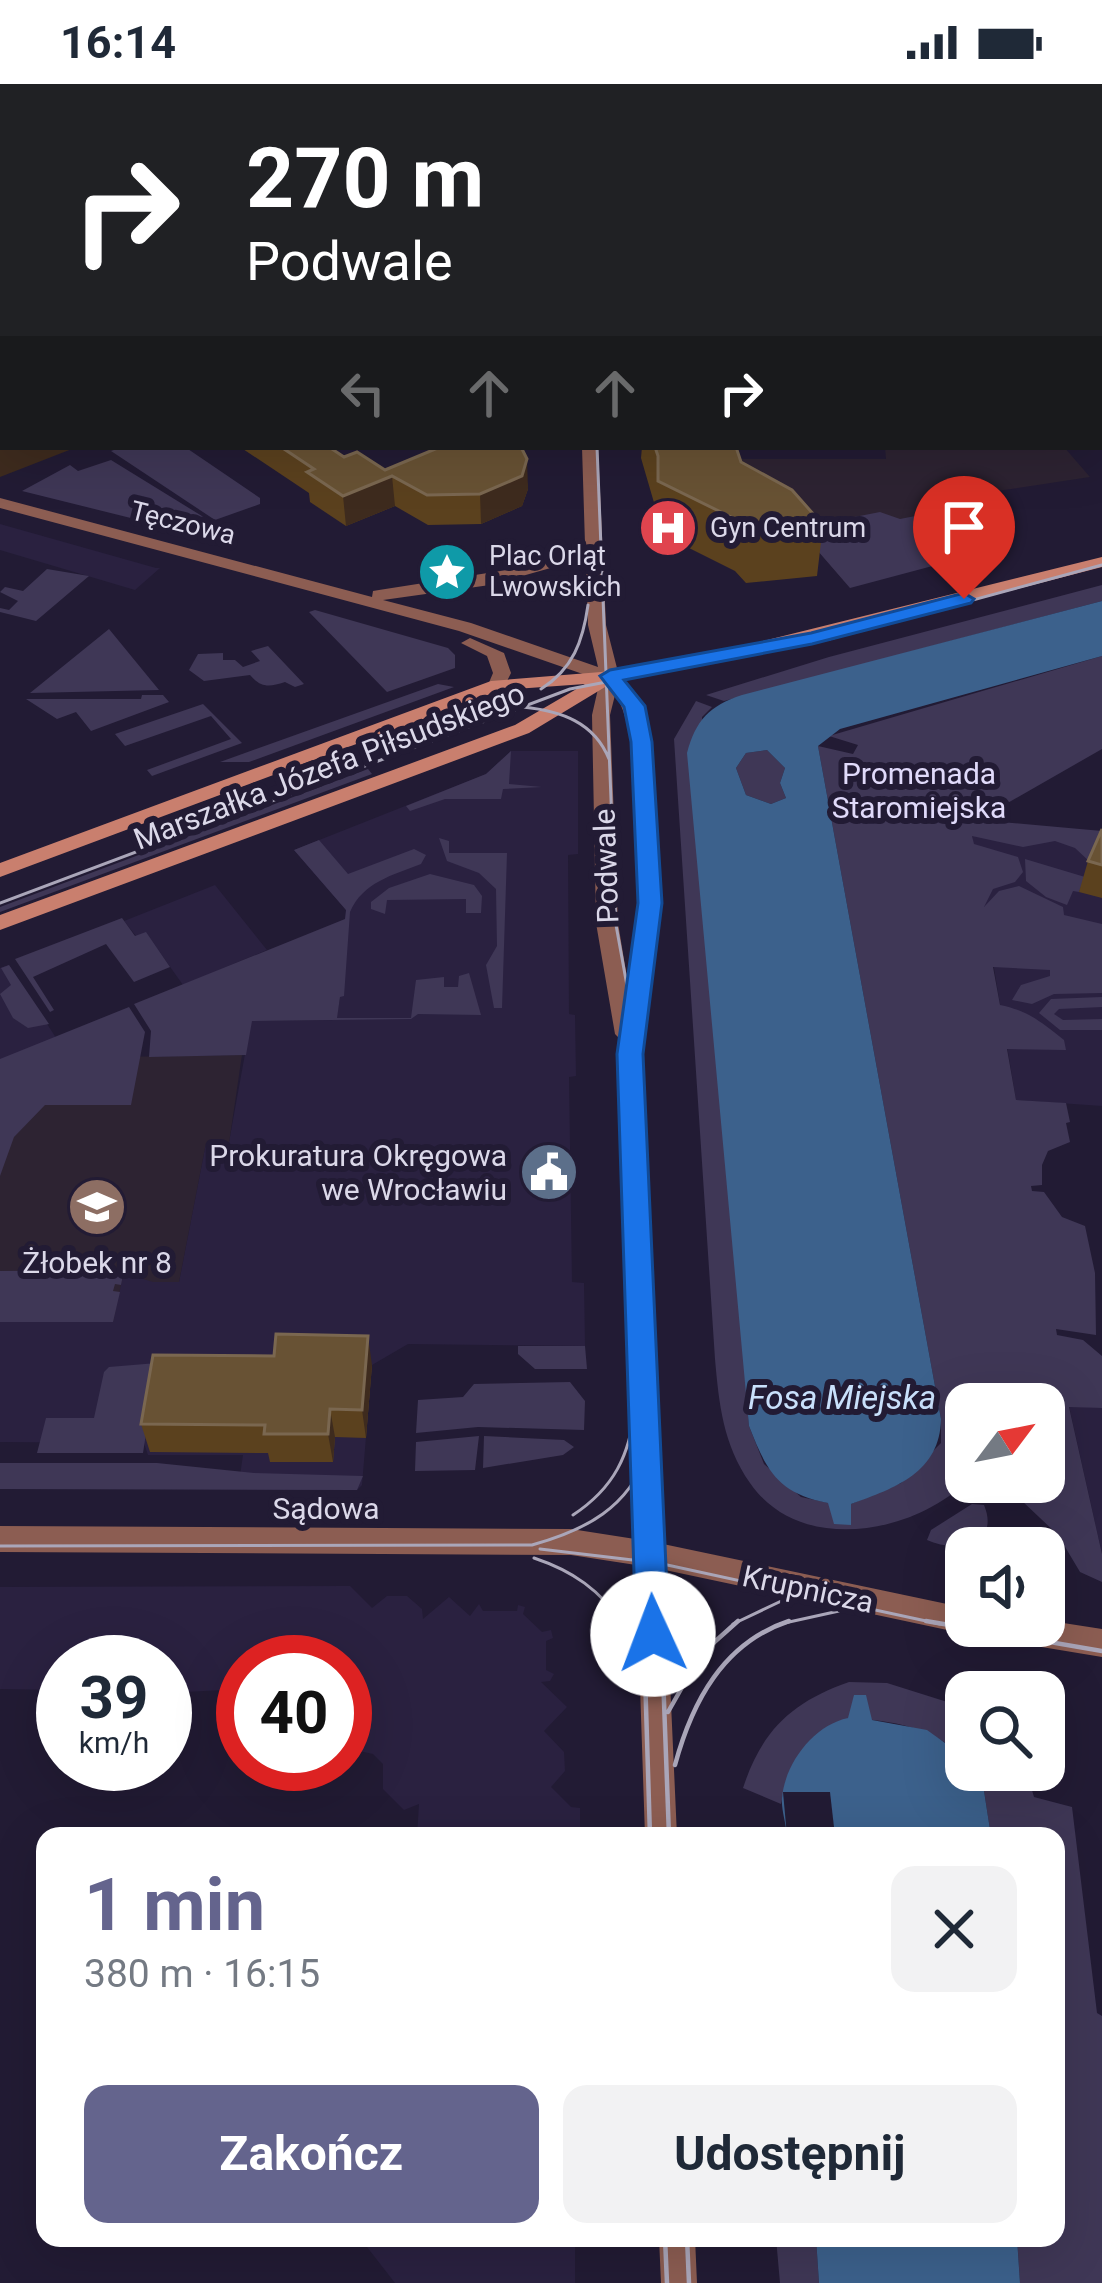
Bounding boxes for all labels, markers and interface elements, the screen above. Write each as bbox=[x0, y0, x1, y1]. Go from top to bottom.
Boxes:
text: 16:14 bbox=[60, 16, 176, 69]
text: 270 m bbox=[246, 129, 484, 228]
icon: right bbox=[48, 132, 204, 288]
text: Podwale bbox=[246, 230, 453, 293]
icon: left bbox=[330, 360, 396, 426]
icon: ahead bbox=[456, 360, 522, 426]
icon: ahead bbox=[582, 360, 648, 426]
icon: right bbox=[708, 360, 774, 426]
pin bbox=[913, 476, 1015, 599]
icon: arrive bbox=[931, 494, 997, 560]
street label: Tęczowa bbox=[127, 495, 239, 551]
hospital icon: Gyn Centrum bbox=[637, 497, 699, 559]
place label: Gyn Centrum bbox=[710, 512, 866, 544]
place label: Plac Orląt Lwowskich bbox=[489, 540, 622, 603]
place icon: Plac Orląt Lwowskich bbox=[416, 541, 478, 603]
street label: Marszałka Józefa Piłsudskiego bbox=[129, 675, 529, 857]
park label: Promenada Staromiejska bbox=[832, 756, 1006, 825]
street label: Podwale bbox=[587, 808, 625, 924]
place label: Prokuratura Okręgowa we Wrocławiu bbox=[209, 1138, 507, 1207]
public building icon: Prokuratura Okręgowa we Wrocławiu bbox=[518, 1141, 580, 1203]
school or university icon: Żłobek nr 8 bbox=[66, 1176, 128, 1238]
place label: Żłobek nr 8 bbox=[22, 1245, 172, 1280]
water label: Fosa Miejska bbox=[748, 1378, 936, 1417]
north arrow bbox=[945, 1383, 1065, 1503]
map controls bbox=[945, 1383, 1065, 1791]
street label: Sądowa bbox=[272, 1491, 380, 1526]
button: sound bbox=[945, 1527, 1065, 1647]
street label: Krupnicza bbox=[739, 1558, 877, 1620]
position arrow bbox=[590, 1571, 716, 1697]
speed limit sign: 40 bbox=[216, 1635, 372, 1791]
text: 39 bbox=[80, 1662, 148, 1733]
button: search bbox=[945, 1671, 1065, 1791]
text: km/h bbox=[79, 1725, 149, 1760]
text: 1 min bbox=[84, 1863, 265, 1948]
button: close bbox=[891, 1866, 1017, 1992]
text: 380 m · 16:15 bbox=[84, 1951, 320, 1997]
button: Zakończ bbox=[84, 2085, 539, 2223]
button: Udostępnij bbox=[563, 2085, 1017, 2223]

